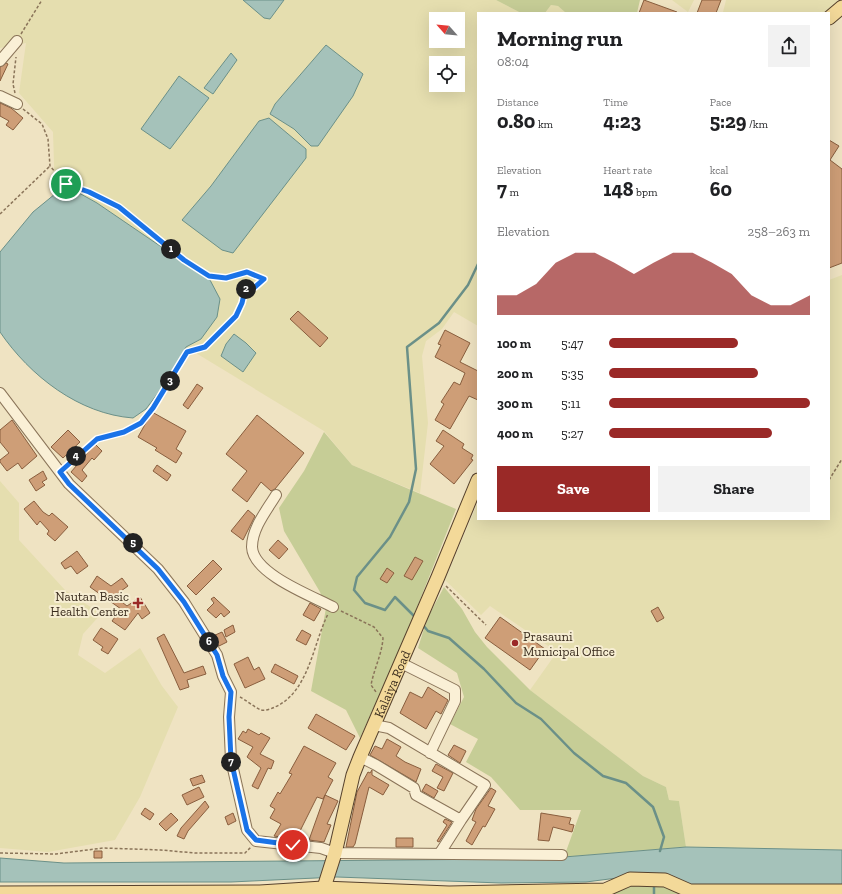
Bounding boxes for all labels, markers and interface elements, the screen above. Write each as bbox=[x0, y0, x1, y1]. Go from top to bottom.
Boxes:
north arrow bbox=[429, 12, 465, 48]
map controls bbox=[429, 12, 465, 92]
text: Morning run bbox=[497, 25, 623, 52]
button: share bbox=[768, 25, 810, 67]
text: 08:04 bbox=[497, 54, 529, 69]
button: locate bbox=[429, 56, 465, 92]
text: Distance bbox=[497, 96, 539, 109]
text: Time bbox=[603, 96, 628, 109]
text: Pace bbox=[710, 96, 731, 109]
text: 0.80 bbox=[497, 109, 535, 133]
text: 4:23 bbox=[603, 109, 641, 133]
text: 5:29 bbox=[710, 109, 747, 133]
text: km bbox=[535, 118, 553, 131]
text: /km bbox=[747, 118, 768, 131]
text: Elevation bbox=[497, 164, 541, 177]
text: Heart rate bbox=[603, 164, 652, 177]
text: kcal bbox=[710, 164, 729, 177]
pin bbox=[49, 167, 83, 201]
icon: arrive bbox=[55, 173, 77, 195]
text: 7 bbox=[497, 177, 507, 201]
text: 148 bbox=[603, 177, 634, 201]
text: 60 bbox=[710, 177, 732, 201]
text: m bbox=[507, 186, 519, 199]
text: bpm bbox=[634, 186, 658, 199]
text: Elevation bbox=[497, 224, 549, 239]
text: 258–263 m bbox=[748, 224, 810, 239]
pin: 1 bbox=[161, 239, 181, 259]
text: 1 bbox=[169, 242, 173, 255]
pin: 2 bbox=[236, 279, 256, 299]
text: 2 bbox=[243, 282, 249, 295]
text: 100 m bbox=[497, 336, 531, 351]
text: 5:47 bbox=[561, 336, 584, 351]
text: 200 m bbox=[497, 366, 533, 381]
text: 5:35 bbox=[561, 366, 584, 381]
pin: 3 bbox=[160, 371, 180, 391]
text: 3 bbox=[167, 374, 173, 387]
text: 300 m bbox=[497, 396, 533, 411]
text: 5:11 bbox=[561, 396, 581, 411]
text: 400 m bbox=[497, 426, 533, 441]
text: 5:27 bbox=[561, 426, 583, 441]
pin: 4 bbox=[66, 446, 86, 466]
text: 4 bbox=[73, 449, 79, 462]
button: Save bbox=[497, 466, 650, 512]
button: Share bbox=[658, 466, 810, 512]
pin: 5 bbox=[123, 533, 143, 553]
text: 5 bbox=[130, 536, 136, 549]
place label: Nautan Basic Health Center bbox=[50, 589, 129, 619]
marker: Nautan Basic Health Center bbox=[132, 597, 144, 609]
place label: Prasauni Municipal Office bbox=[523, 629, 615, 659]
pin: 6 bbox=[199, 632, 219, 652]
text: 6 bbox=[206, 635, 212, 648]
marker: Prasauni Municipal Office bbox=[510, 638, 520, 648]
street label: Kalaiya Road bbox=[371, 648, 413, 720]
pin: 7 bbox=[221, 752, 241, 772]
text: 7 bbox=[228, 755, 234, 768]
pin bbox=[276, 828, 310, 862]
icon: check bbox=[282, 834, 304, 856]

